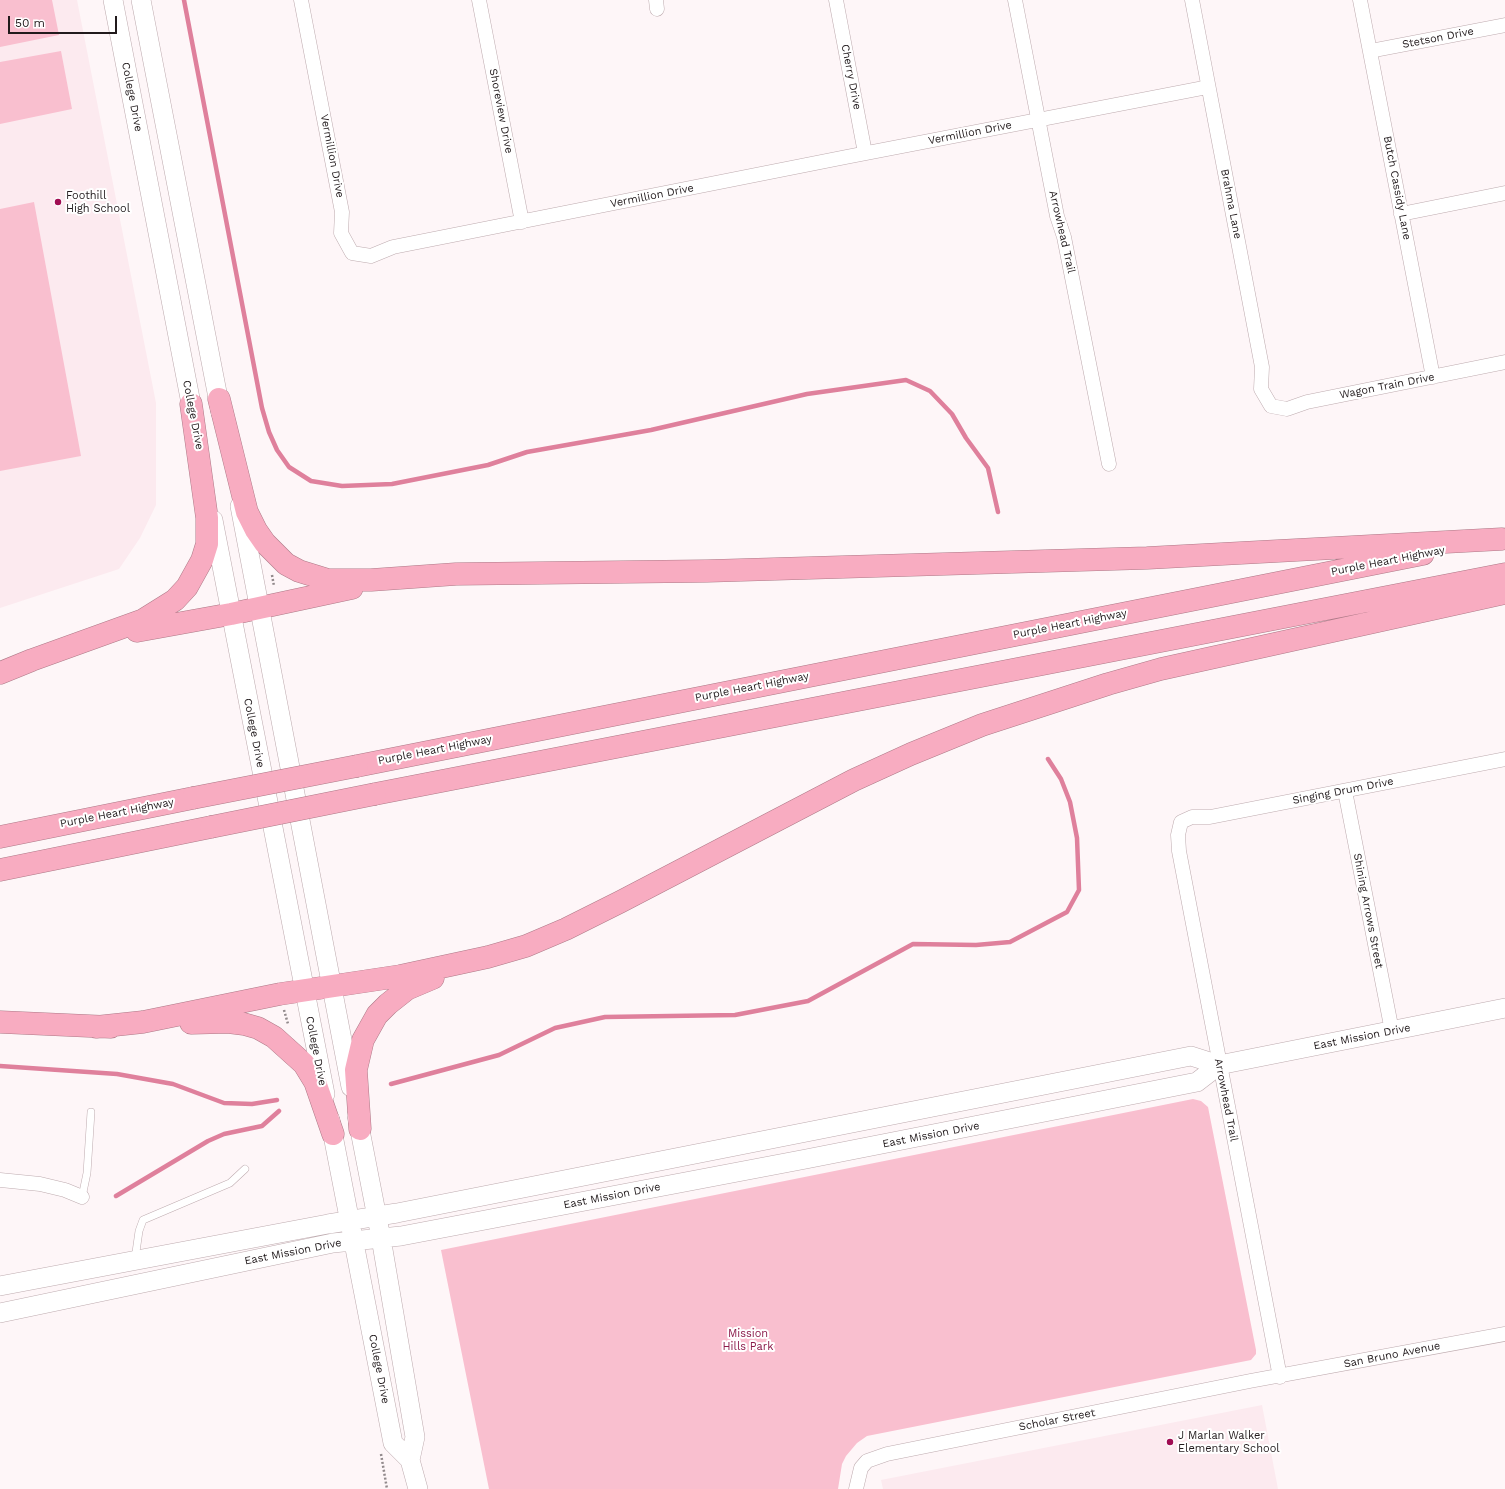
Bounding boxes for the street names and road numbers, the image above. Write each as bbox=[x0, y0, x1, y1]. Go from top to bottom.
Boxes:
street label: Stetson Drive bbox=[1401, 25, 1475, 51]
street label: Cherry Drive bbox=[838, 43, 864, 111]
street label: College Drive bbox=[119, 61, 145, 133]
street label: Shoreview Drive bbox=[486, 67, 516, 155]
street label: Vermillion Drive bbox=[317, 113, 347, 199]
street label: Vermillion Drive bbox=[927, 118, 1013, 148]
street label: Butch Cassidy Lane bbox=[1380, 135, 1414, 241]
street label: Brahma Lane bbox=[1218, 168, 1244, 240]
street label: Vermillion Drive bbox=[609, 181, 695, 211]
street label: Arrowhead Trail bbox=[1046, 189, 1078, 275]
street label: Wagon Train Drive bbox=[1338, 370, 1436, 402]
street label: College Drive bbox=[180, 379, 206, 451]
street label: Purple Heart Highway bbox=[1330, 543, 1446, 579]
street label: Purple Heart Highway bbox=[1012, 606, 1128, 642]
street label: Purple Heart Highway bbox=[694, 669, 810, 705]
street label: College Drive bbox=[241, 697, 267, 769]
street label: Purple Heart Highway bbox=[377, 732, 493, 768]
street label: Singing Drum Drive bbox=[1291, 775, 1395, 807]
street label: Purple Heart Highway bbox=[59, 795, 175, 831]
street label: Shining Arrows Street bbox=[1350, 852, 1386, 970]
street label: College Drive bbox=[303, 1015, 329, 1087]
street label: East Mission Drive bbox=[1312, 1021, 1412, 1053]
street label: Arrowhead Trail bbox=[1211, 1057, 1241, 1143]
street label: East Mission Drive bbox=[881, 1119, 981, 1151]
street label: East Mission Drive bbox=[562, 1180, 662, 1212]
street label: East Mission Drive bbox=[243, 1236, 343, 1268]
street label: College Drive bbox=[366, 1333, 392, 1405]
street label: San Bruno Avenue bbox=[1343, 1339, 1441, 1371]
street label: Scholar Street bbox=[1018, 1406, 1096, 1434]

